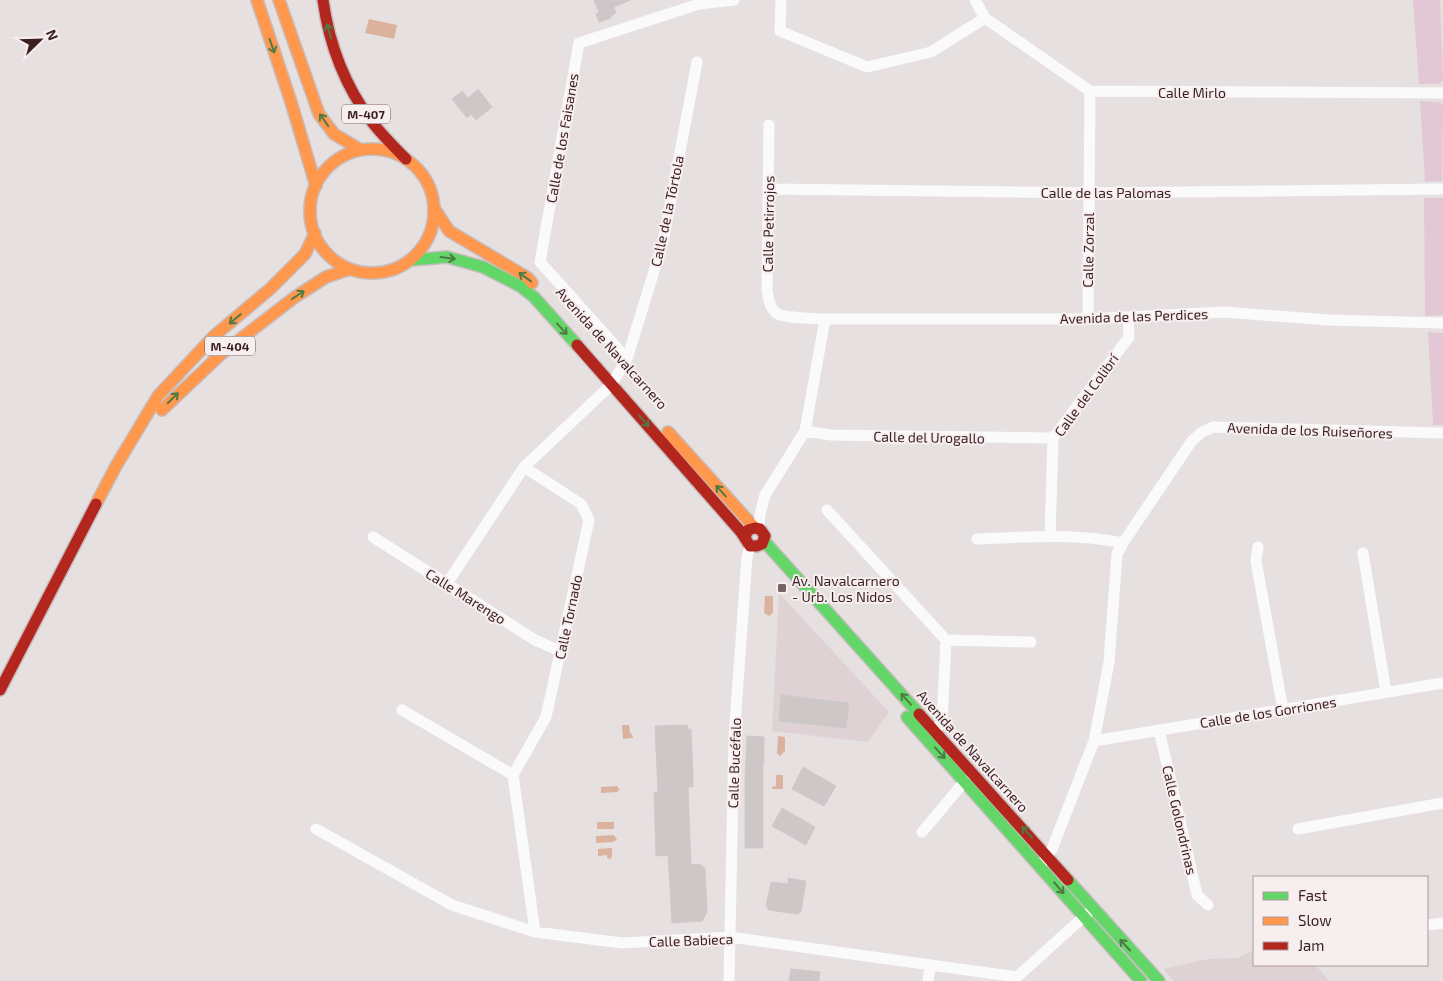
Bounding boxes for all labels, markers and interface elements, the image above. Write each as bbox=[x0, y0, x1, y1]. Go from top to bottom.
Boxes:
north arrow bbox=[15, 15, 65, 65]
one-way arrow bbox=[323, 23, 333, 39]
text: N bbox=[43, 27, 62, 43]
one-way arrow bbox=[268, 38, 278, 54]
street label: Calle de los Faisanes bbox=[542, 72, 582, 204]
street label: Calle Mirlo bbox=[1158, 84, 1226, 101]
road number: M-407 bbox=[342, 105, 390, 124]
one-way arrow bbox=[319, 113, 329, 127]
street label: Calle de la Tórtola bbox=[647, 154, 687, 268]
street label: Calle Petirrojos bbox=[759, 176, 777, 272]
street label: Calle de las Palomas bbox=[1041, 184, 1171, 201]
street label: Calle Zorzal bbox=[1079, 211, 1097, 288]
one-way arrow bbox=[439, 253, 455, 263]
one-way arrow bbox=[519, 272, 532, 283]
street label: Avenida de Navalcarnero bbox=[553, 283, 671, 413]
one-way arrow bbox=[291, 290, 305, 300]
street label: Avenida de las Perdices bbox=[1060, 305, 1208, 327]
one-way arrow bbox=[229, 313, 242, 324]
one-way arrow bbox=[556, 322, 568, 335]
road number: M-404 bbox=[205, 336, 255, 356]
street label: Calle del Colibrí bbox=[1050, 350, 1122, 440]
one-way arrow bbox=[167, 392, 179, 404]
one-way arrow bbox=[639, 414, 650, 427]
street label: Avenida de los Ruiseñores bbox=[1227, 419, 1393, 441]
street label: Calle del Urogallo bbox=[873, 428, 985, 446]
one-way arrow bbox=[716, 484, 727, 497]
street label: Calle Marengo bbox=[423, 565, 509, 627]
place label: Av. Navalcarnero - Urb. Los Nidos bbox=[792, 572, 900, 605]
street label: Calle Tornado bbox=[551, 573, 585, 661]
marker: Av. Navalcarnero - Urb. Los Nidos bbox=[776, 582, 788, 594]
street label: Avenida de Navalcarnero bbox=[914, 686, 1032, 816]
one-way arrow bbox=[900, 692, 912, 705]
street label: Calle de los Gorriones bbox=[1199, 693, 1337, 731]
street label: Calle Bucéfalo bbox=[724, 717, 744, 809]
one-way arrow bbox=[934, 747, 946, 760]
street label: Calle Golondrinas bbox=[1159, 764, 1201, 876]
one-way arrow bbox=[1021, 826, 1032, 839]
legend bbox=[1253, 876, 1428, 966]
one-way arrow bbox=[1054, 881, 1065, 894]
text: Fast bbox=[1298, 886, 1328, 904]
text: Slow bbox=[1298, 911, 1332, 929]
street label: Calle Babieca bbox=[648, 930, 734, 950]
text: Jam bbox=[1298, 936, 1324, 954]
one-way arrow bbox=[1119, 939, 1131, 952]

